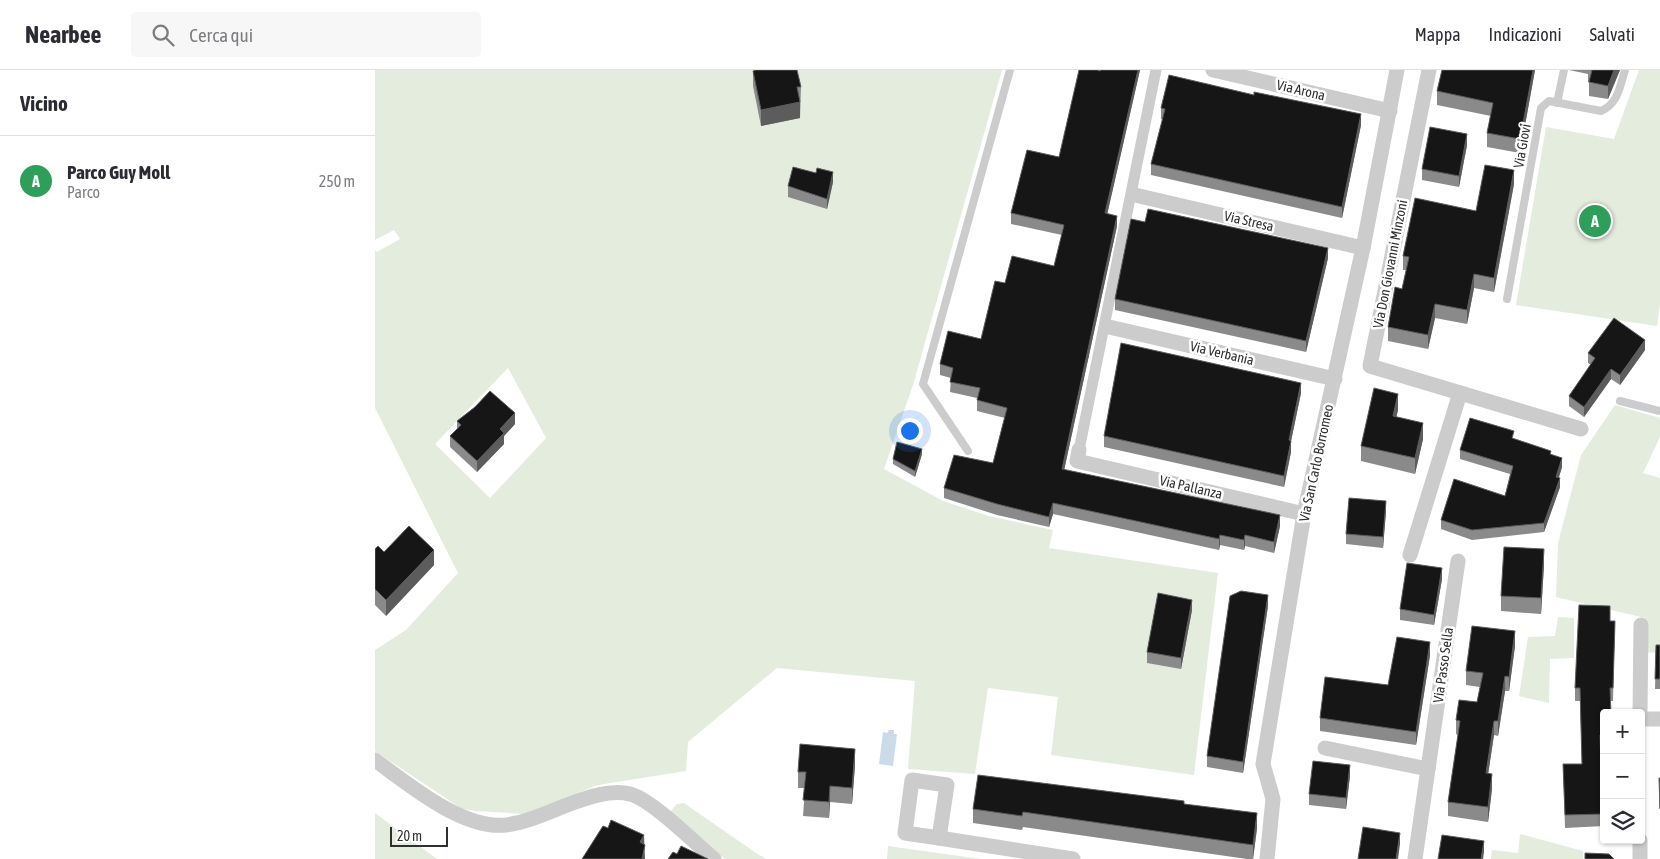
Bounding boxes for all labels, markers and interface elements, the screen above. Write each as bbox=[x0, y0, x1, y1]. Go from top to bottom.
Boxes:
search box bbox=[131, 12, 481, 57]
text: Nearbee bbox=[25, 21, 101, 48]
icon: search bbox=[149, 21, 177, 49]
text: Cerca qui bbox=[189, 24, 253, 46]
text: Mappa bbox=[1415, 24, 1461, 45]
text: Indicazioni bbox=[1489, 24, 1562, 45]
text: Salvati bbox=[1590, 24, 1635, 45]
street label: Via Arona bbox=[1275, 77, 1327, 103]
text: Vicino bbox=[20, 91, 68, 115]
street label: Via Giovi bbox=[1510, 123, 1534, 169]
text: Parco Guy Moll bbox=[67, 161, 170, 183]
text: A bbox=[32, 172, 40, 190]
text: 250 m bbox=[319, 172, 355, 190]
text: Parco bbox=[67, 183, 100, 201]
street label: Via Don Giovanni Minzoni bbox=[1370, 198, 1410, 330]
pin: A bbox=[1579, 202, 1611, 240]
street label: Via Stresa bbox=[1223, 208, 1275, 234]
street label: Via Verbania bbox=[1188, 338, 1256, 368]
street label: Via San Carlo Borromeo bbox=[1296, 403, 1336, 523]
your location bbox=[897, 418, 923, 444]
street label: Via Pallanza bbox=[1158, 472, 1224, 502]
street label: Via Passo Sella bbox=[1430, 626, 1456, 704]
map controls bbox=[1600, 709, 1645, 844]
button: + bbox=[1600, 709, 1645, 754]
button: − bbox=[1600, 754, 1645, 799]
button: layers bbox=[1600, 799, 1645, 844]
scale bar bbox=[390, 824, 447, 847]
text: 20 m bbox=[397, 828, 422, 844]

